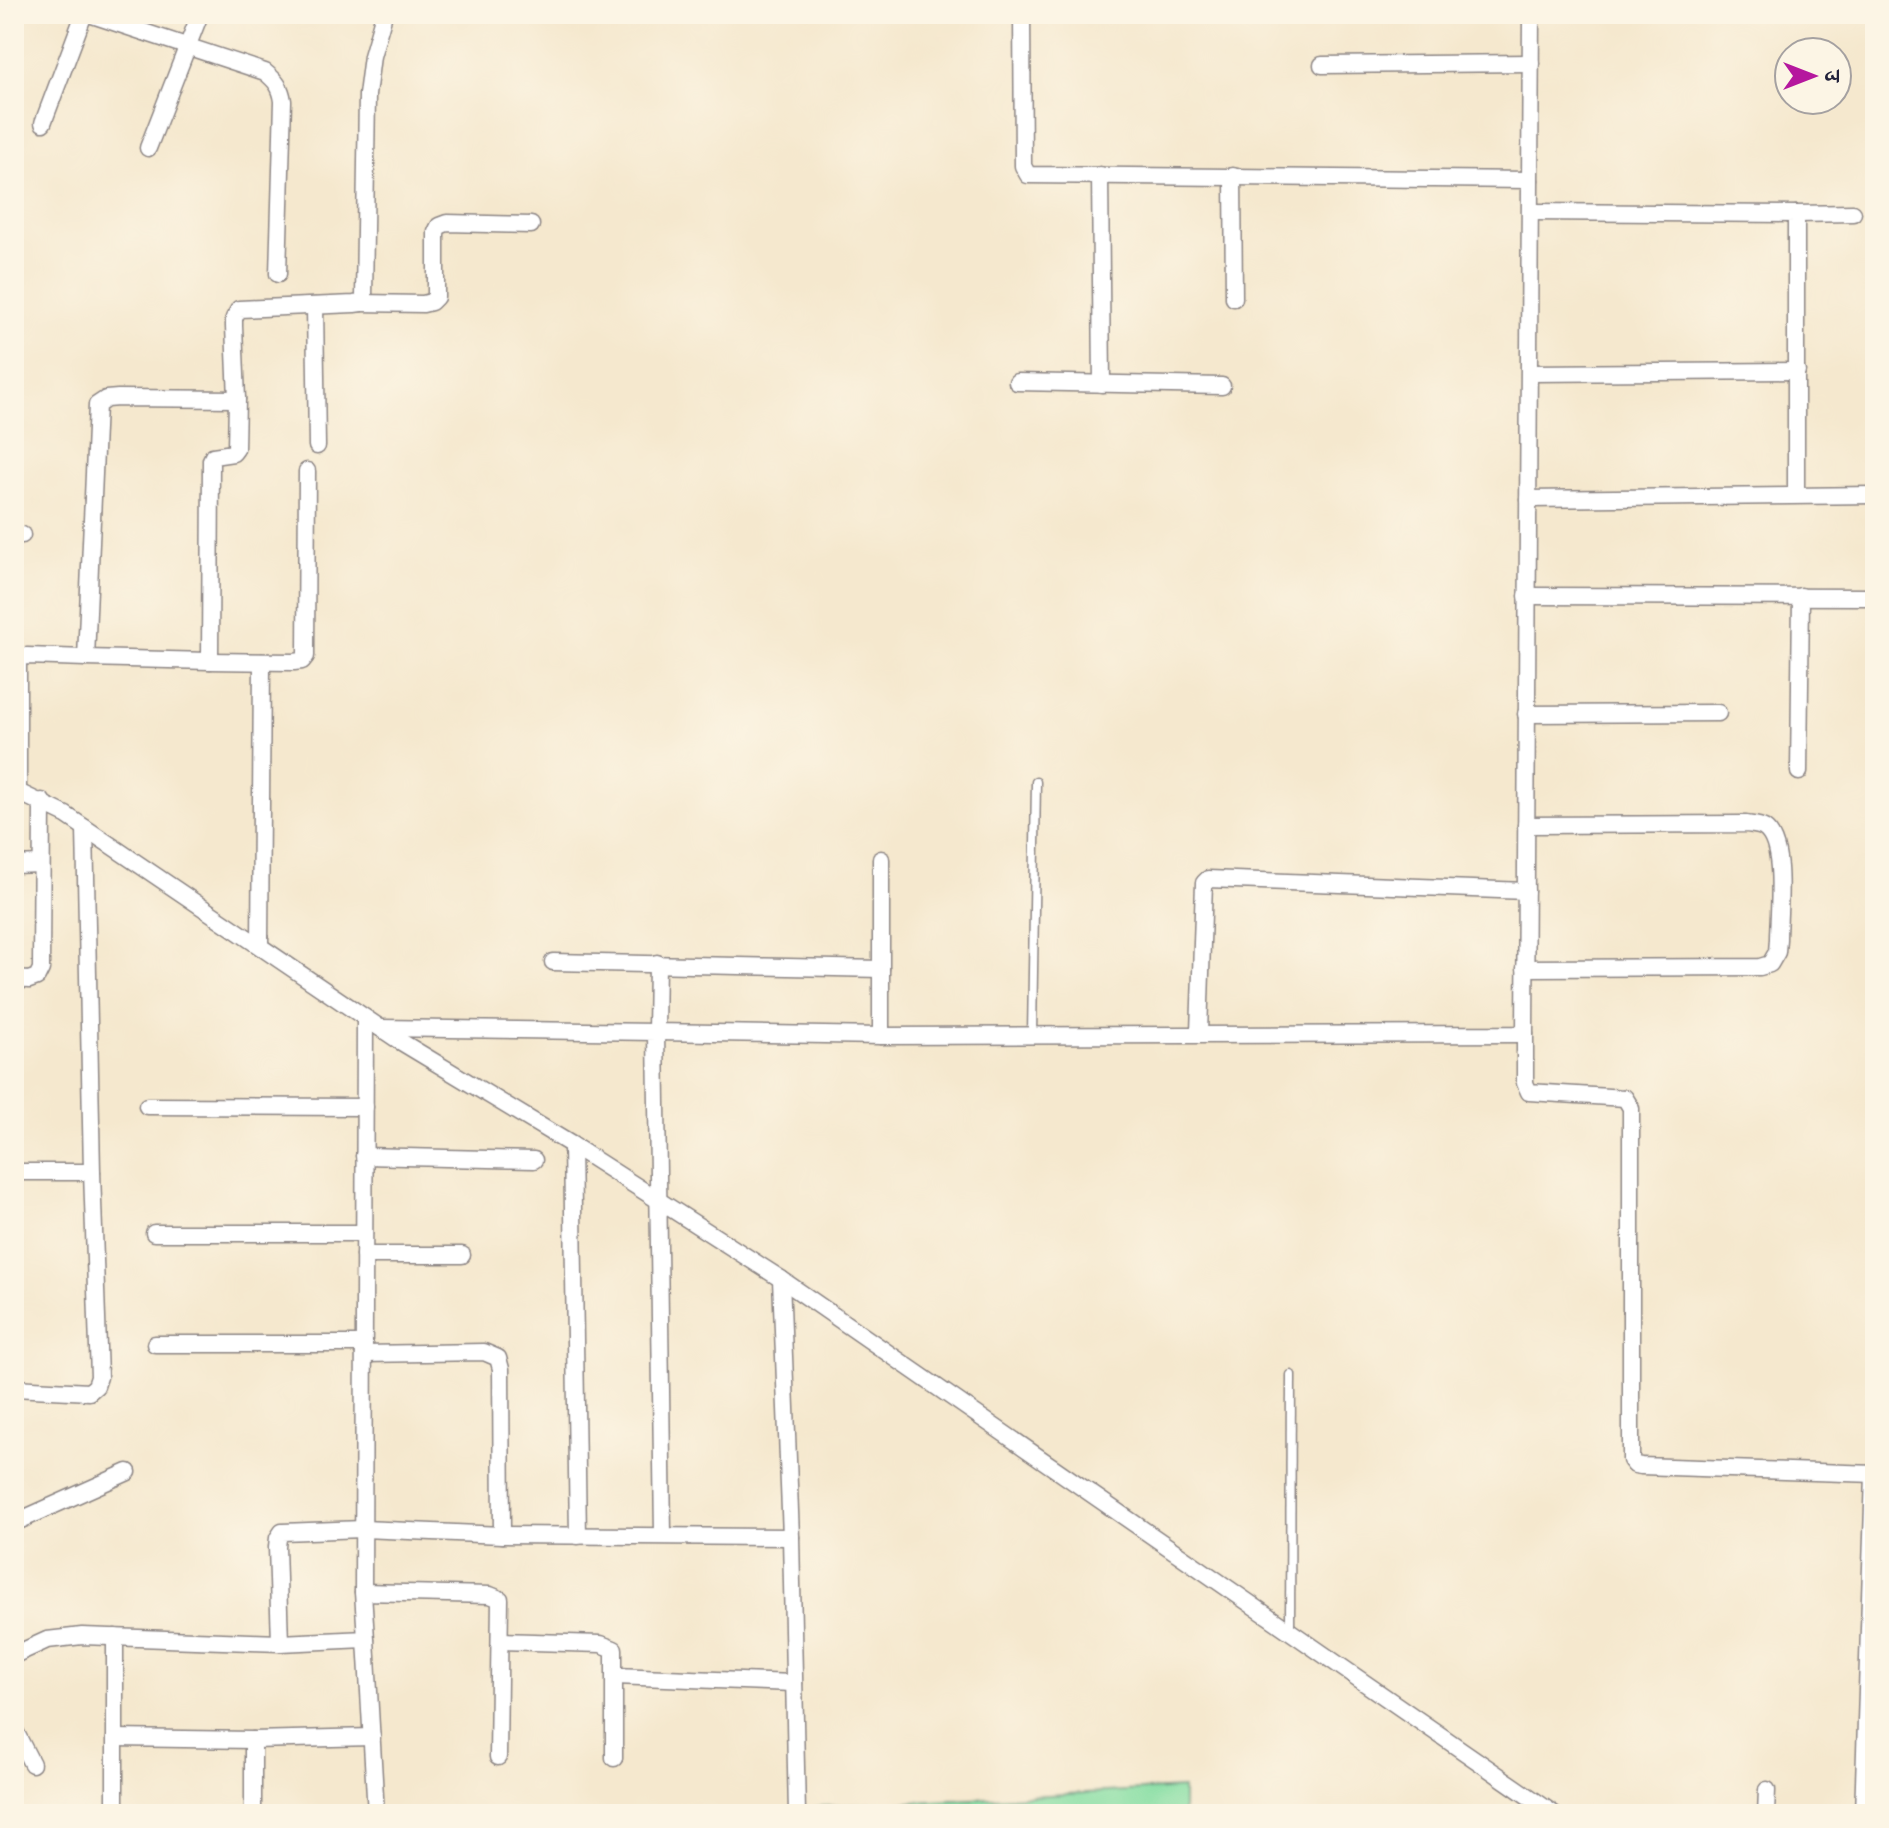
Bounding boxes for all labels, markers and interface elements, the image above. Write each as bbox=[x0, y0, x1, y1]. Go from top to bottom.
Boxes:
north arrow bbox=[1773, 36, 1853, 116]
text: उ bbox=[1817, 68, 1847, 83]

